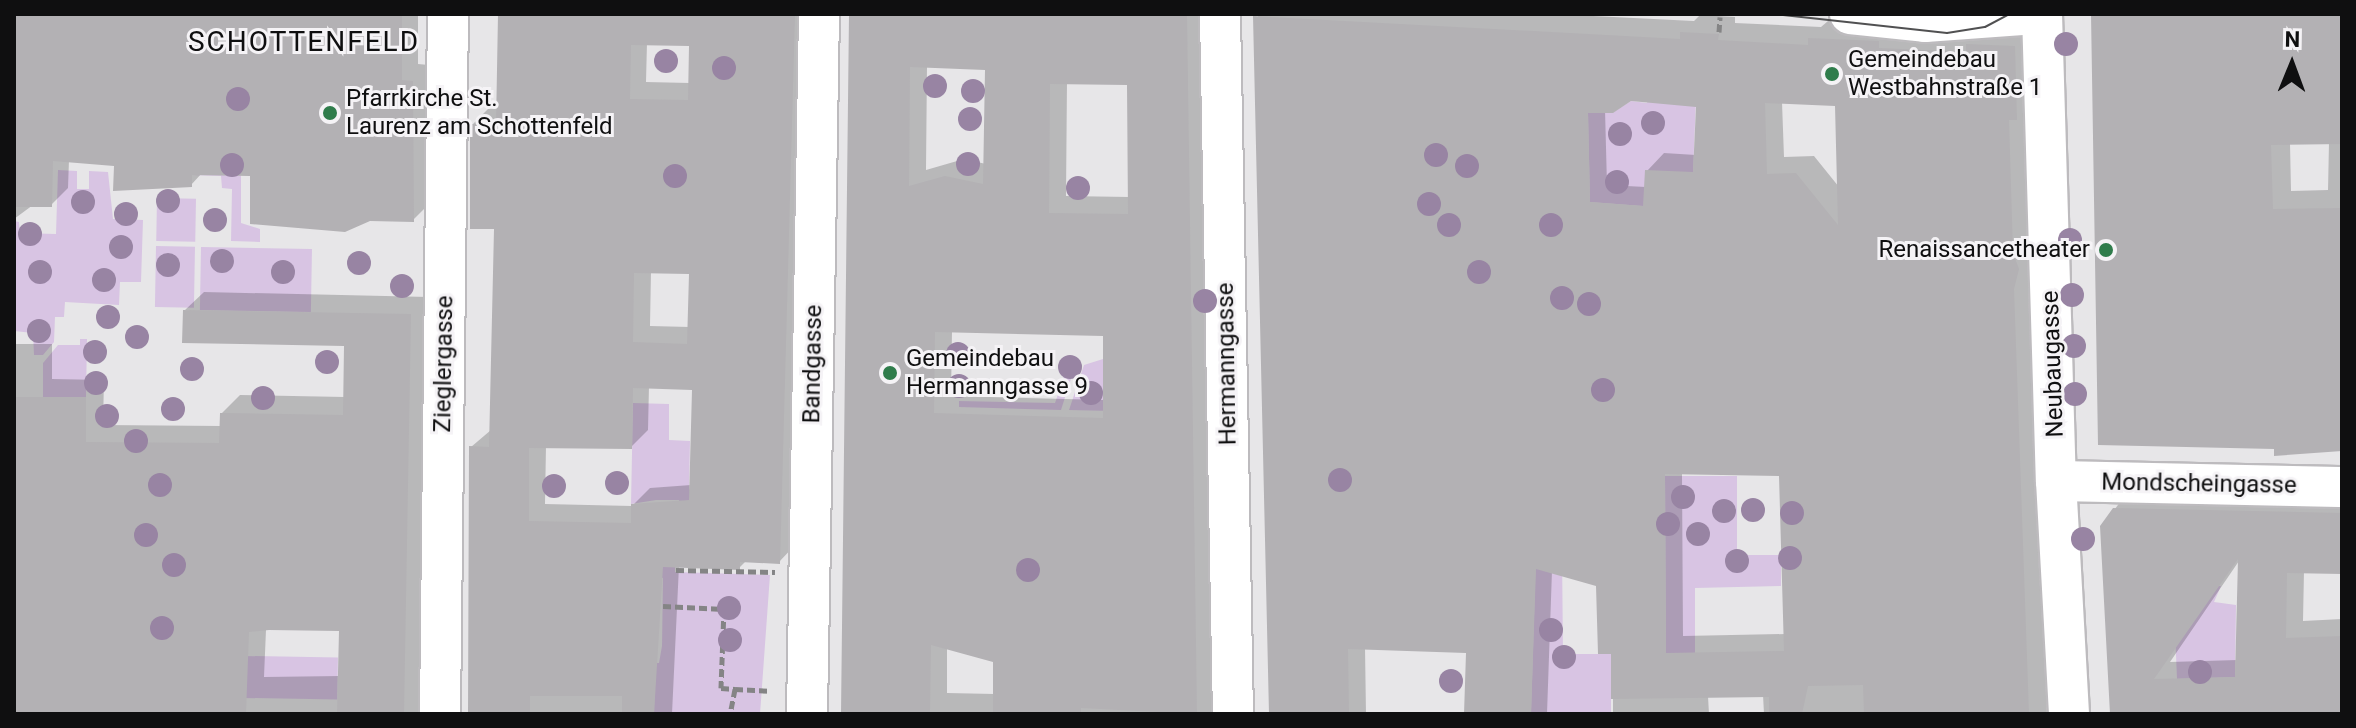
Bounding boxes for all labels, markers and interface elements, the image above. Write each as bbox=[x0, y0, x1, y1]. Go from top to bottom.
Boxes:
north arrow bbox=[2252, 24, 2332, 104]
district label: SCHOTTENFELD bbox=[188, 25, 420, 59]
text: N bbox=[2284, 27, 2300, 52]
place label: Gemeindebau Westbahnstraße 1 bbox=[1848, 46, 2042, 102]
marker: Gemeindebau Westbahnstraße 1 bbox=[1823, 65, 1841, 83]
place label: Pfarrkirche St. Laurenz am Schottenfeld bbox=[346, 85, 613, 141]
marker: Pfarrkirche St. Laurenz am Schottenfeld bbox=[321, 104, 339, 122]
place label: Renaissancetheater bbox=[1878, 236, 2090, 264]
marker: Renaissancetheater bbox=[2097, 241, 2115, 259]
street label: Hermanngasse bbox=[1211, 282, 1243, 446]
street label: Neubaugasse bbox=[2036, 290, 2070, 438]
street label: Zieglergasse bbox=[428, 295, 460, 433]
street label: Bandgasse bbox=[798, 304, 828, 424]
place label: Gemeindebau Hermanngasse 9 bbox=[906, 345, 1088, 401]
marker: Gemeindebau Hermanngasse 9 bbox=[881, 364, 899, 382]
street label: Mondscheingasse bbox=[2101, 468, 2297, 500]

